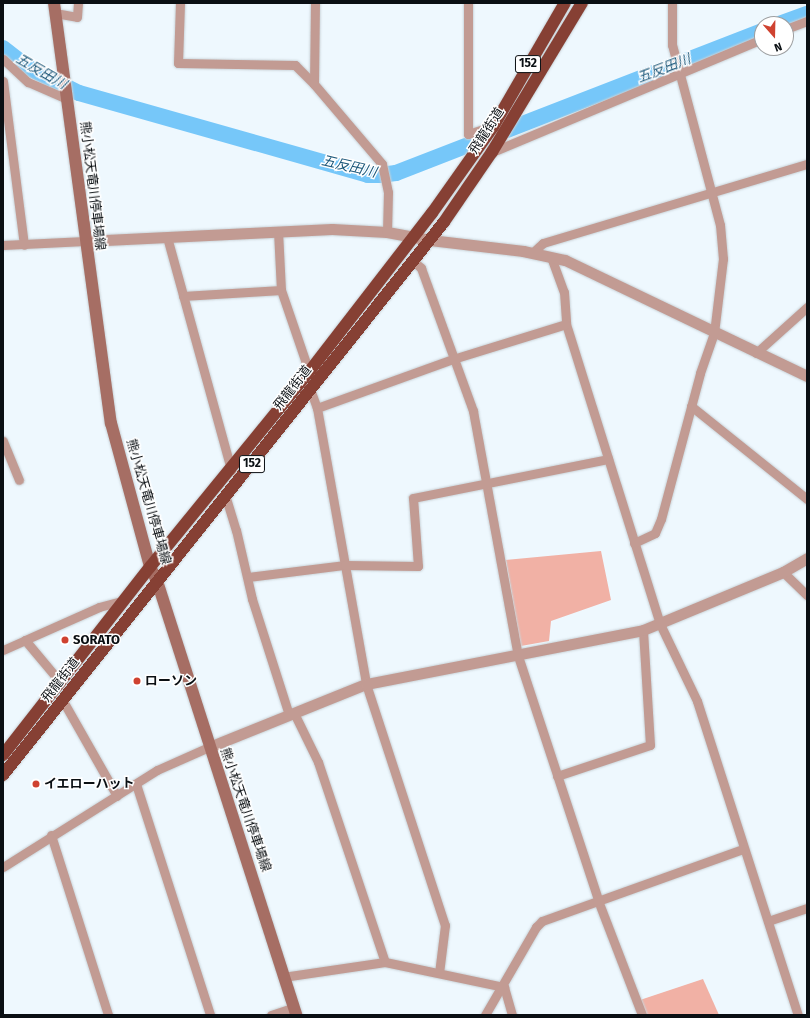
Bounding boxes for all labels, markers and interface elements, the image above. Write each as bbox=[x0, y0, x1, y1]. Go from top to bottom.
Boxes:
north arrow bbox=[754, 16, 794, 56]
text: N bbox=[772, 39, 784, 54]
water label: 五反田川 bbox=[13, 51, 69, 93]
water label: 五反田川 bbox=[635, 51, 693, 87]
road number: 152 bbox=[514, 54, 542, 74]
street label: 飛龍街道 bbox=[466, 105, 508, 157]
street label: 熊小松天竜川停車場線 bbox=[76, 121, 108, 251]
water label: 五反田川 bbox=[320, 153, 378, 181]
street label: 飛龍街道 bbox=[271, 363, 315, 413]
street label: 熊小松天竜川停車場線 bbox=[123, 437, 173, 567]
road number: 152 bbox=[238, 454, 266, 474]
place label: SORATO bbox=[73, 632, 120, 648]
marker: SORATO bbox=[60, 635, 70, 645]
street label: 飛龍街道 bbox=[39, 655, 83, 705]
place label: ローソン bbox=[145, 673, 197, 689]
marker: ローソン bbox=[132, 676, 142, 686]
street label: 熊小松天竜川停車場線 bbox=[216, 746, 274, 874]
place label: イエローハット bbox=[44, 776, 135, 792]
marker: イエローハット bbox=[31, 779, 41, 789]

